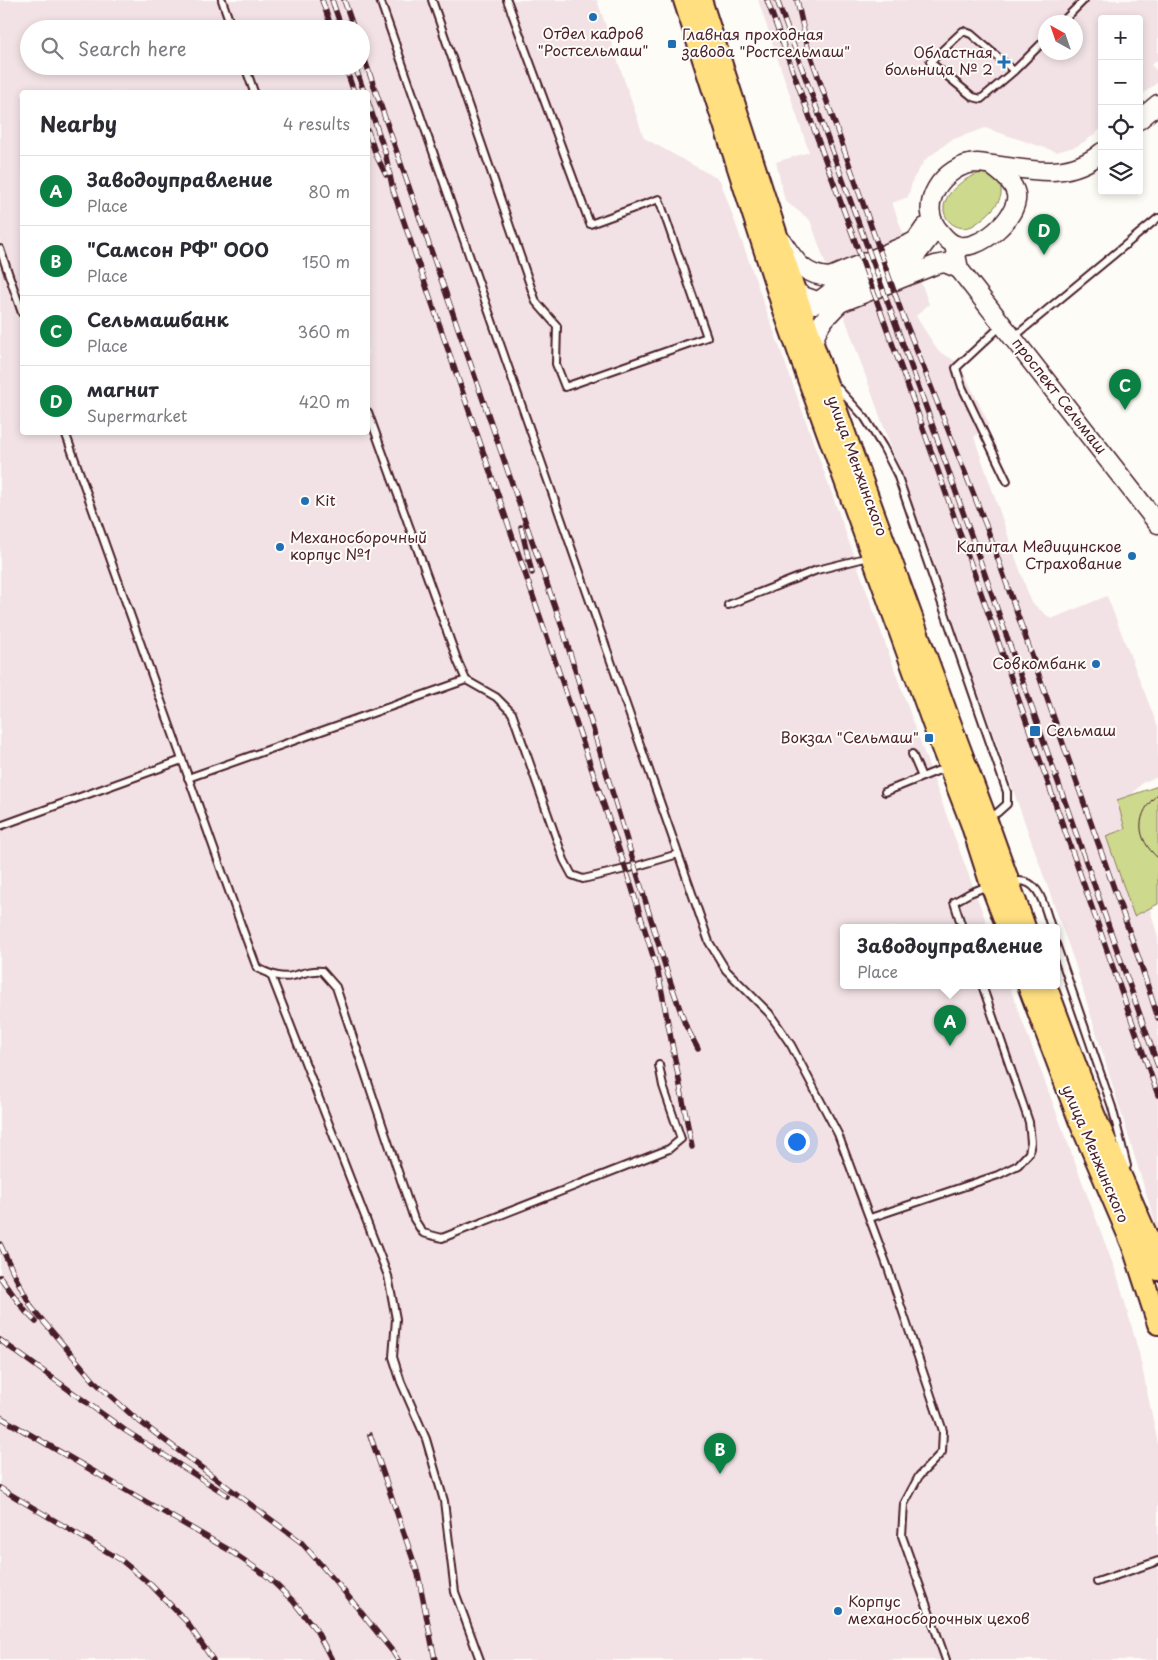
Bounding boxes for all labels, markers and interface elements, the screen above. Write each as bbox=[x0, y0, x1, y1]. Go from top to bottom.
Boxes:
marker: Отдел кадров "Ростсельмаш" bbox=[587, 11, 599, 23]
north arrow bbox=[1038, 15, 1083, 60]
map controls bbox=[1098, 15, 1143, 195]
button: + bbox=[1098, 15, 1143, 60]
search box bbox=[20, 20, 370, 75]
place label: Отдел кадров "Ростсельмаш" bbox=[538, 21, 648, 61]
place label: Главная проходная завода "Ростсельмаш" bbox=[681, 22, 850, 62]
icon: search bbox=[38, 34, 66, 62]
text: Search here bbox=[78, 34, 187, 62]
marker: Главная проходная завода "Ростсельмаш" bbox=[666, 38, 678, 50]
place label: Областная больница № 2 bbox=[885, 40, 993, 80]
marker: Областная больница № 2 bbox=[997, 55, 1011, 69]
button: − bbox=[1098, 60, 1143, 105]
button: locate bbox=[1098, 105, 1143, 150]
text: Nearby bbox=[40, 107, 117, 139]
text: 4 results bbox=[283, 111, 350, 135]
button: layers bbox=[1098, 150, 1143, 195]
text: Заводоуправление bbox=[87, 165, 273, 193]
text: A bbox=[50, 179, 62, 203]
text: 80 m bbox=[308, 179, 350, 203]
text: Place bbox=[87, 193, 128, 217]
pin: D bbox=[1028, 214, 1060, 255]
text: "Самсон РФ" ООО bbox=[87, 235, 269, 263]
text: B bbox=[51, 249, 61, 273]
text: 150 m bbox=[302, 249, 350, 273]
text: Place bbox=[87, 263, 128, 287]
text: Сельмашбанк bbox=[87, 305, 229, 333]
text: C bbox=[50, 319, 62, 343]
text: 360 m bbox=[298, 319, 350, 343]
street label: проспект Сельмаш bbox=[1007, 332, 1113, 458]
text: Place bbox=[87, 333, 128, 357]
pin: C bbox=[1109, 369, 1141, 410]
text: магнит bbox=[87, 375, 158, 403]
text: D bbox=[50, 389, 62, 413]
text: 420 m bbox=[299, 389, 350, 413]
street label: улица Менжинского bbox=[822, 392, 895, 539]
text: Supermarket bbox=[87, 403, 187, 427]
place label: Kit bbox=[315, 488, 336, 511]
marker: Kit bbox=[299, 495, 311, 507]
place label: Механосборочный корпус №1 bbox=[290, 525, 427, 565]
place label: Капитал Медицинское Страхование bbox=[956, 534, 1122, 574]
marker: Механосборочный корпус №1 bbox=[274, 541, 286, 553]
marker: Капитал Медицинское Страхование bbox=[1126, 550, 1138, 562]
place label: Совкомбанк bbox=[992, 651, 1086, 674]
marker: Совкомбанк bbox=[1090, 658, 1102, 670]
place label: Сельмаш bbox=[1046, 718, 1116, 741]
marker: Сельмаш bbox=[1028, 724, 1042, 738]
place label: Вокзал "Сельмаш" bbox=[780, 725, 919, 748]
marker: Вокзал "Сельмаш" bbox=[923, 732, 935, 744]
popup bbox=[840, 924, 1060, 989]
text: Заводоуправление bbox=[857, 931, 1043, 959]
text: Place bbox=[857, 959, 898, 983]
pin: A bbox=[934, 1005, 966, 1046]
street label: улица Менжинского bbox=[1057, 1081, 1136, 1226]
your location bbox=[784, 1129, 810, 1155]
pin: B bbox=[704, 1433, 736, 1474]
place label: Корпус механосборочных цехов bbox=[848, 1589, 1030, 1629]
marker: Корпус механосборочных цехов bbox=[832, 1605, 844, 1617]

